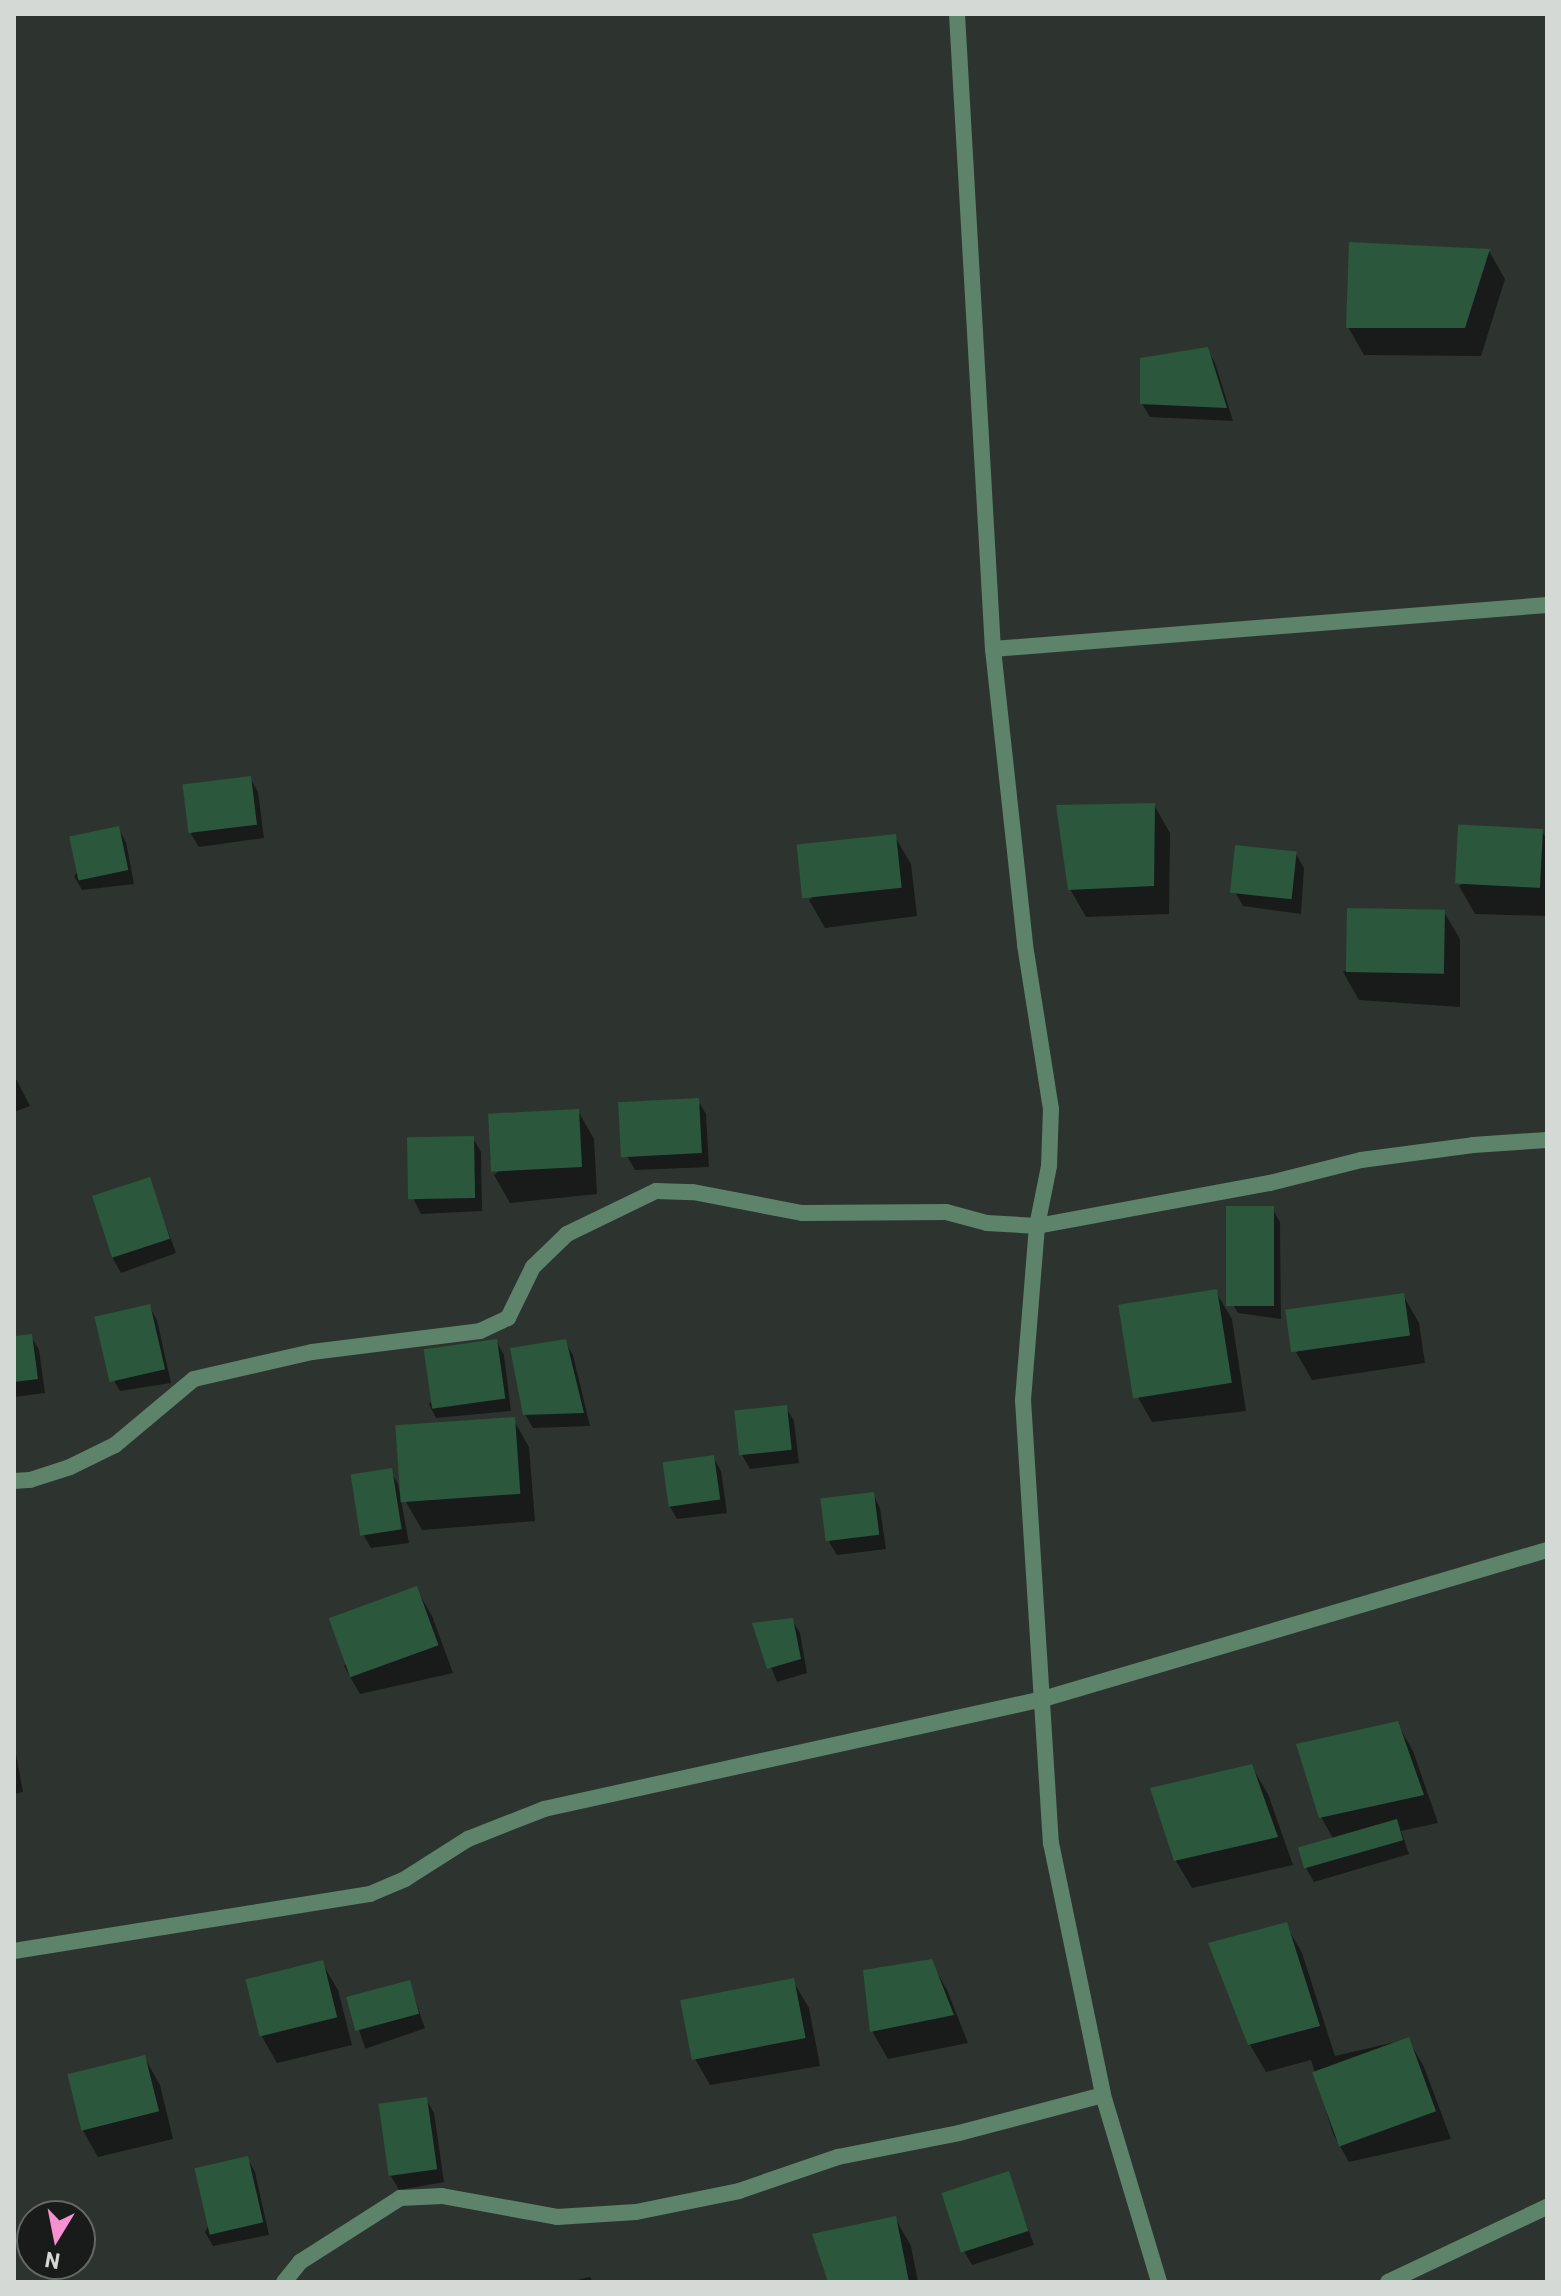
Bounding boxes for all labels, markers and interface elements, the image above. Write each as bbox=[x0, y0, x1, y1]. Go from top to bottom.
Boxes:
north arrow bbox=[16, 2200, 96, 2280]
text: N bbox=[43, 2248, 62, 2276]

